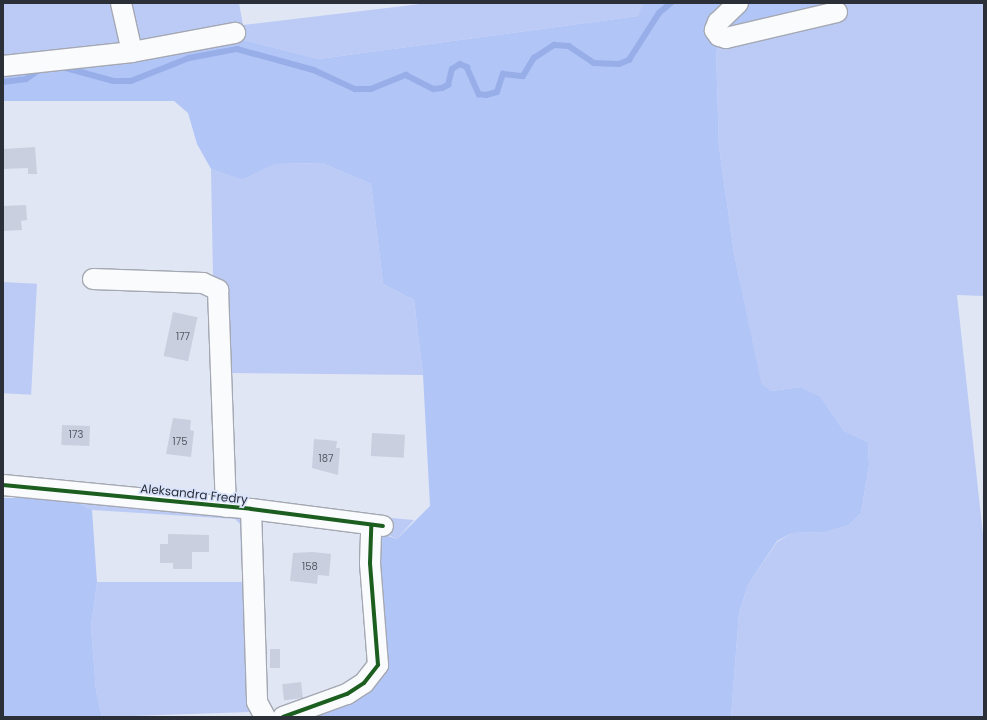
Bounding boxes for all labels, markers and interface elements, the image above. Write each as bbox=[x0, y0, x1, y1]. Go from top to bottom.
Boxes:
house number: 177 bbox=[176, 331, 190, 343]
house number: 173 bbox=[69, 429, 83, 441]
house number: 175 bbox=[173, 436, 187, 448]
house number: 187 bbox=[319, 453, 333, 465]
street label: Aleksandra Fredry bbox=[140, 481, 248, 507]
house number: 158 bbox=[302, 561, 318, 573]

